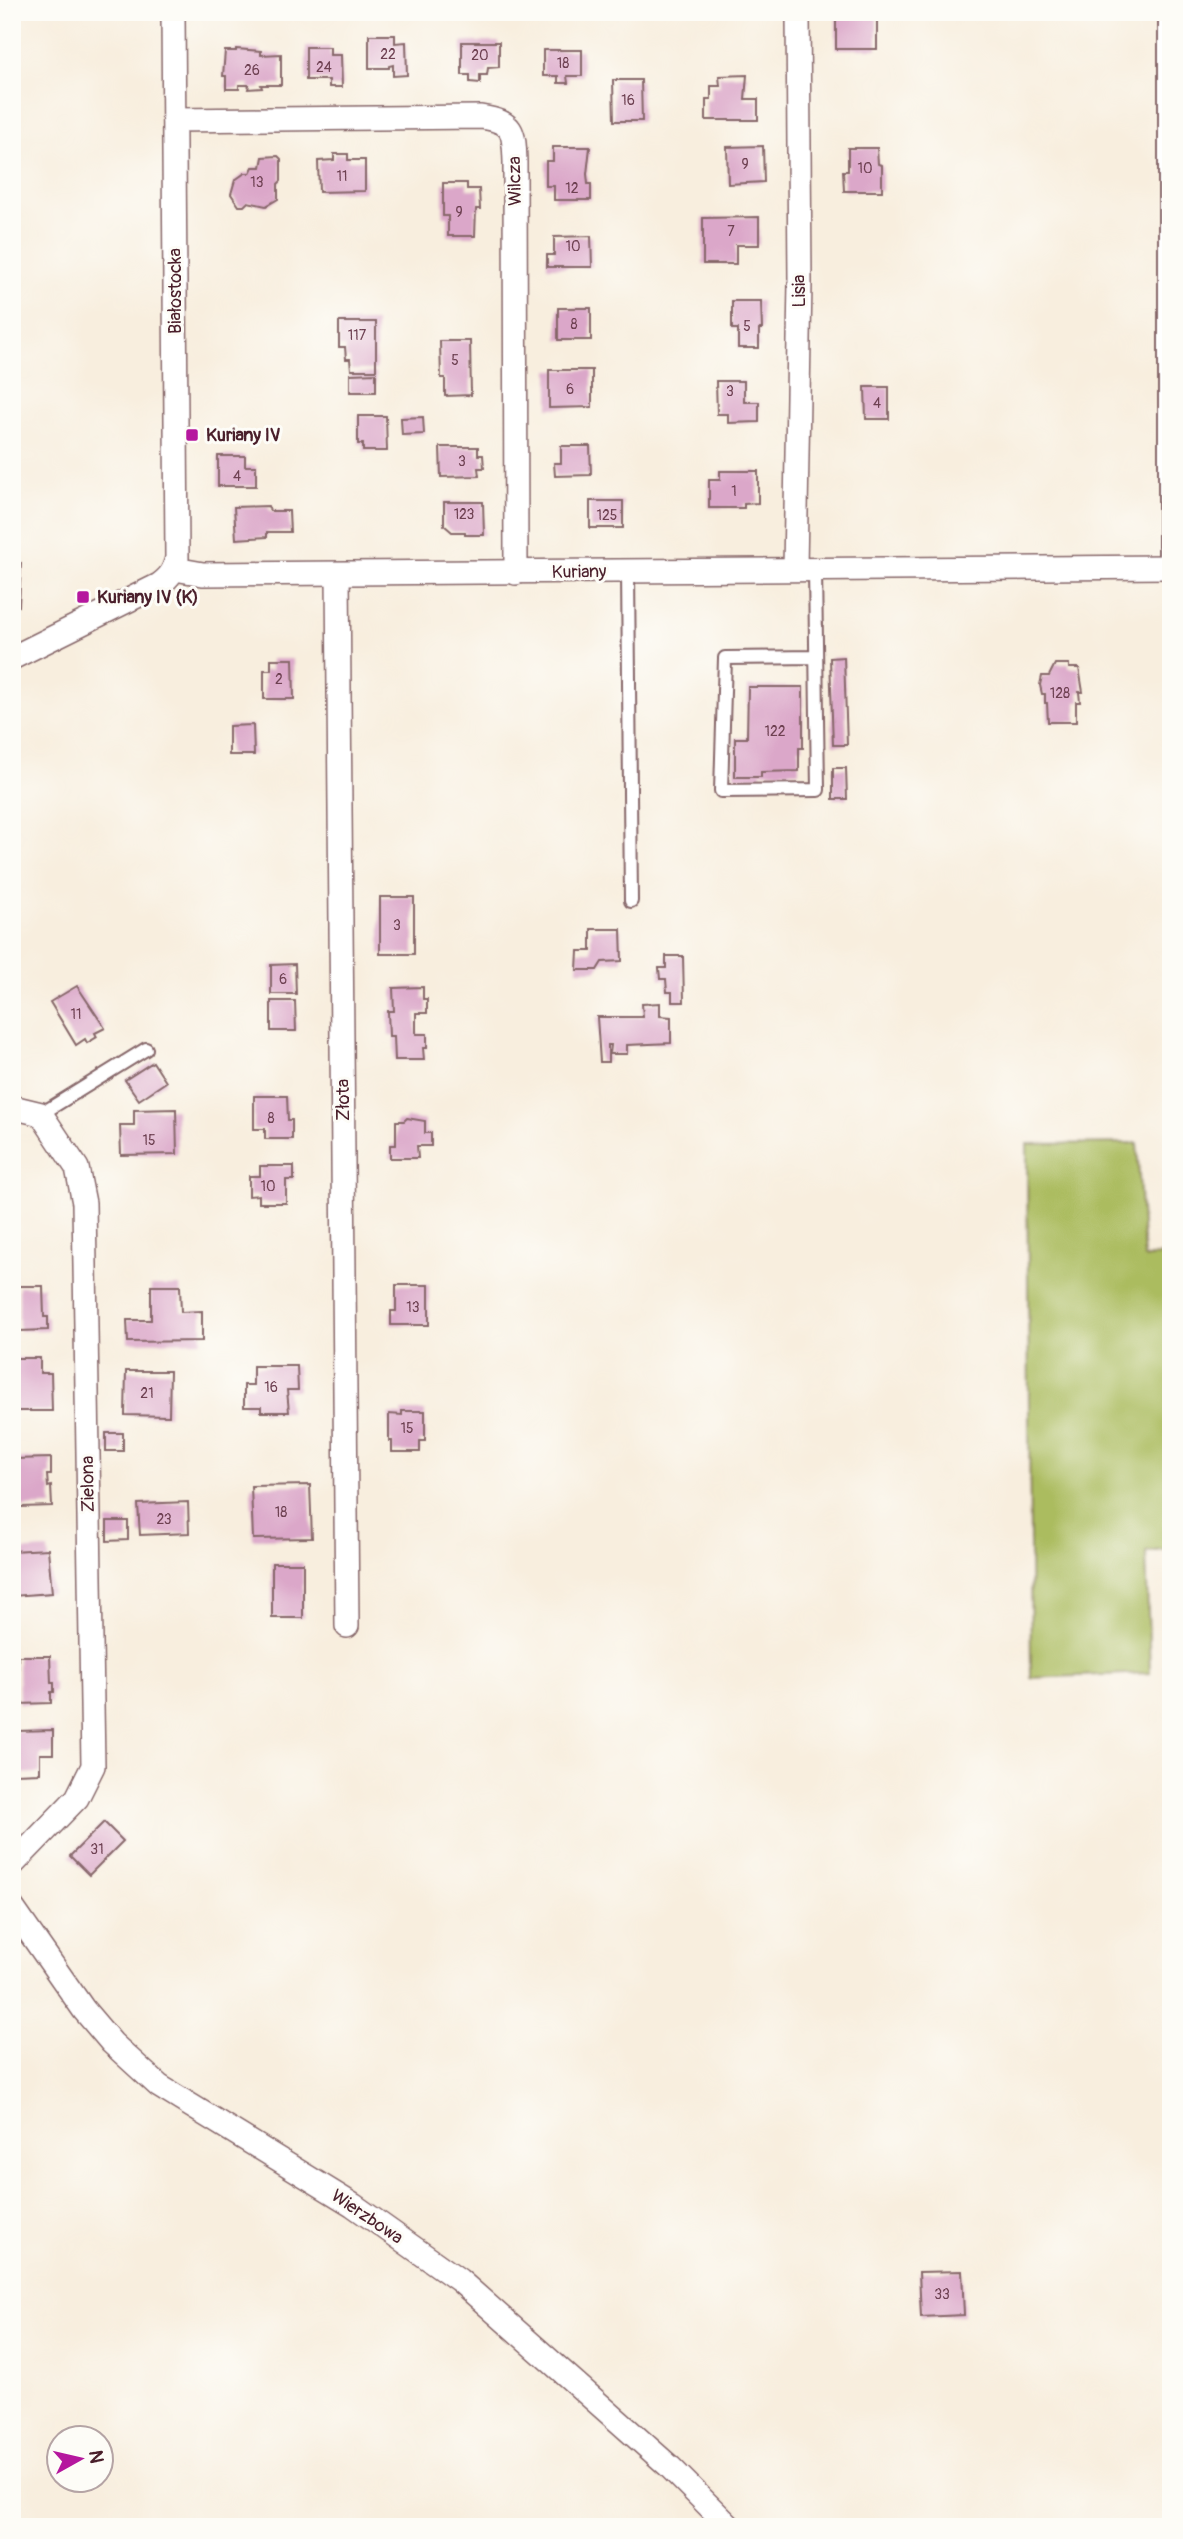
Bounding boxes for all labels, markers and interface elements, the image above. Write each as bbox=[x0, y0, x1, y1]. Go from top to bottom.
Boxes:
house number: 22 bbox=[380, 46, 396, 63]
house number: 20 bbox=[471, 47, 489, 64]
house number: 18 bbox=[557, 55, 569, 72]
house number: 24 bbox=[316, 59, 332, 76]
house number: 26 bbox=[244, 62, 260, 79]
house number: 16 bbox=[621, 92, 635, 109]
street label: Wilcza bbox=[503, 156, 527, 206]
house number: 9 bbox=[741, 156, 749, 173]
house number: 10 bbox=[857, 160, 873, 177]
house number: 11 bbox=[337, 168, 347, 185]
house number: 13 bbox=[250, 174, 264, 191]
house number: 12 bbox=[565, 180, 579, 197]
house number: 9 bbox=[455, 204, 463, 221]
house number: 7 bbox=[727, 223, 735, 240]
house number: 10 bbox=[565, 238, 581, 255]
street label: Białostocka bbox=[164, 248, 187, 334]
street label: Lisia bbox=[788, 275, 811, 307]
house number: 8 bbox=[570, 316, 578, 333]
house number: 5 bbox=[743, 318, 751, 335]
house number: 117 bbox=[348, 327, 367, 344]
house number: 5 bbox=[451, 352, 459, 369]
house number: 6 bbox=[566, 381, 574, 398]
house number: 3 bbox=[726, 383, 734, 400]
house number: 4 bbox=[873, 395, 881, 412]
place label: Kuriany IV bbox=[206, 424, 281, 447]
marker: Kuriany IV bbox=[184, 427, 200, 443]
house number: 3 bbox=[458, 453, 466, 470]
house number: 4 bbox=[233, 468, 241, 485]
house number: 1 bbox=[731, 483, 737, 500]
house number: 123 bbox=[454, 506, 475, 523]
house number: 125 bbox=[597, 507, 617, 524]
street label: Kuriany bbox=[551, 560, 607, 584]
place label: Kuriany IV (K) bbox=[97, 586, 198, 609]
marker: Kuriany IV (K) bbox=[75, 589, 91, 605]
house number: 2 bbox=[275, 671, 283, 688]
house number: 128 bbox=[1050, 685, 1070, 702]
house number: 122 bbox=[764, 723, 786, 740]
house number: 3 bbox=[393, 917, 401, 934]
house number: 6 bbox=[279, 971, 287, 988]
house number: 11 bbox=[71, 1006, 81, 1023]
street label: Złota bbox=[332, 1079, 355, 1121]
house number: 8 bbox=[267, 1110, 275, 1127]
house number: 15 bbox=[142, 1132, 156, 1149]
house number: 10 bbox=[260, 1178, 276, 1195]
house number: 13 bbox=[406, 1299, 420, 1316]
house number: 16 bbox=[264, 1379, 278, 1396]
house number: 21 bbox=[140, 1385, 154, 1402]
house number: 15 bbox=[400, 1420, 414, 1437]
street label: Zielona bbox=[76, 1455, 100, 1513]
house number: 18 bbox=[275, 1504, 287, 1521]
house number: 23 bbox=[156, 1511, 172, 1528]
house number: 31 bbox=[90, 1841, 104, 1858]
street label: Wierzbowa bbox=[327, 2185, 407, 2249]
house number: 33 bbox=[934, 2286, 950, 2303]
north arrow bbox=[46, 2424, 116, 2494]
text: N bbox=[83, 2449, 109, 2465]

